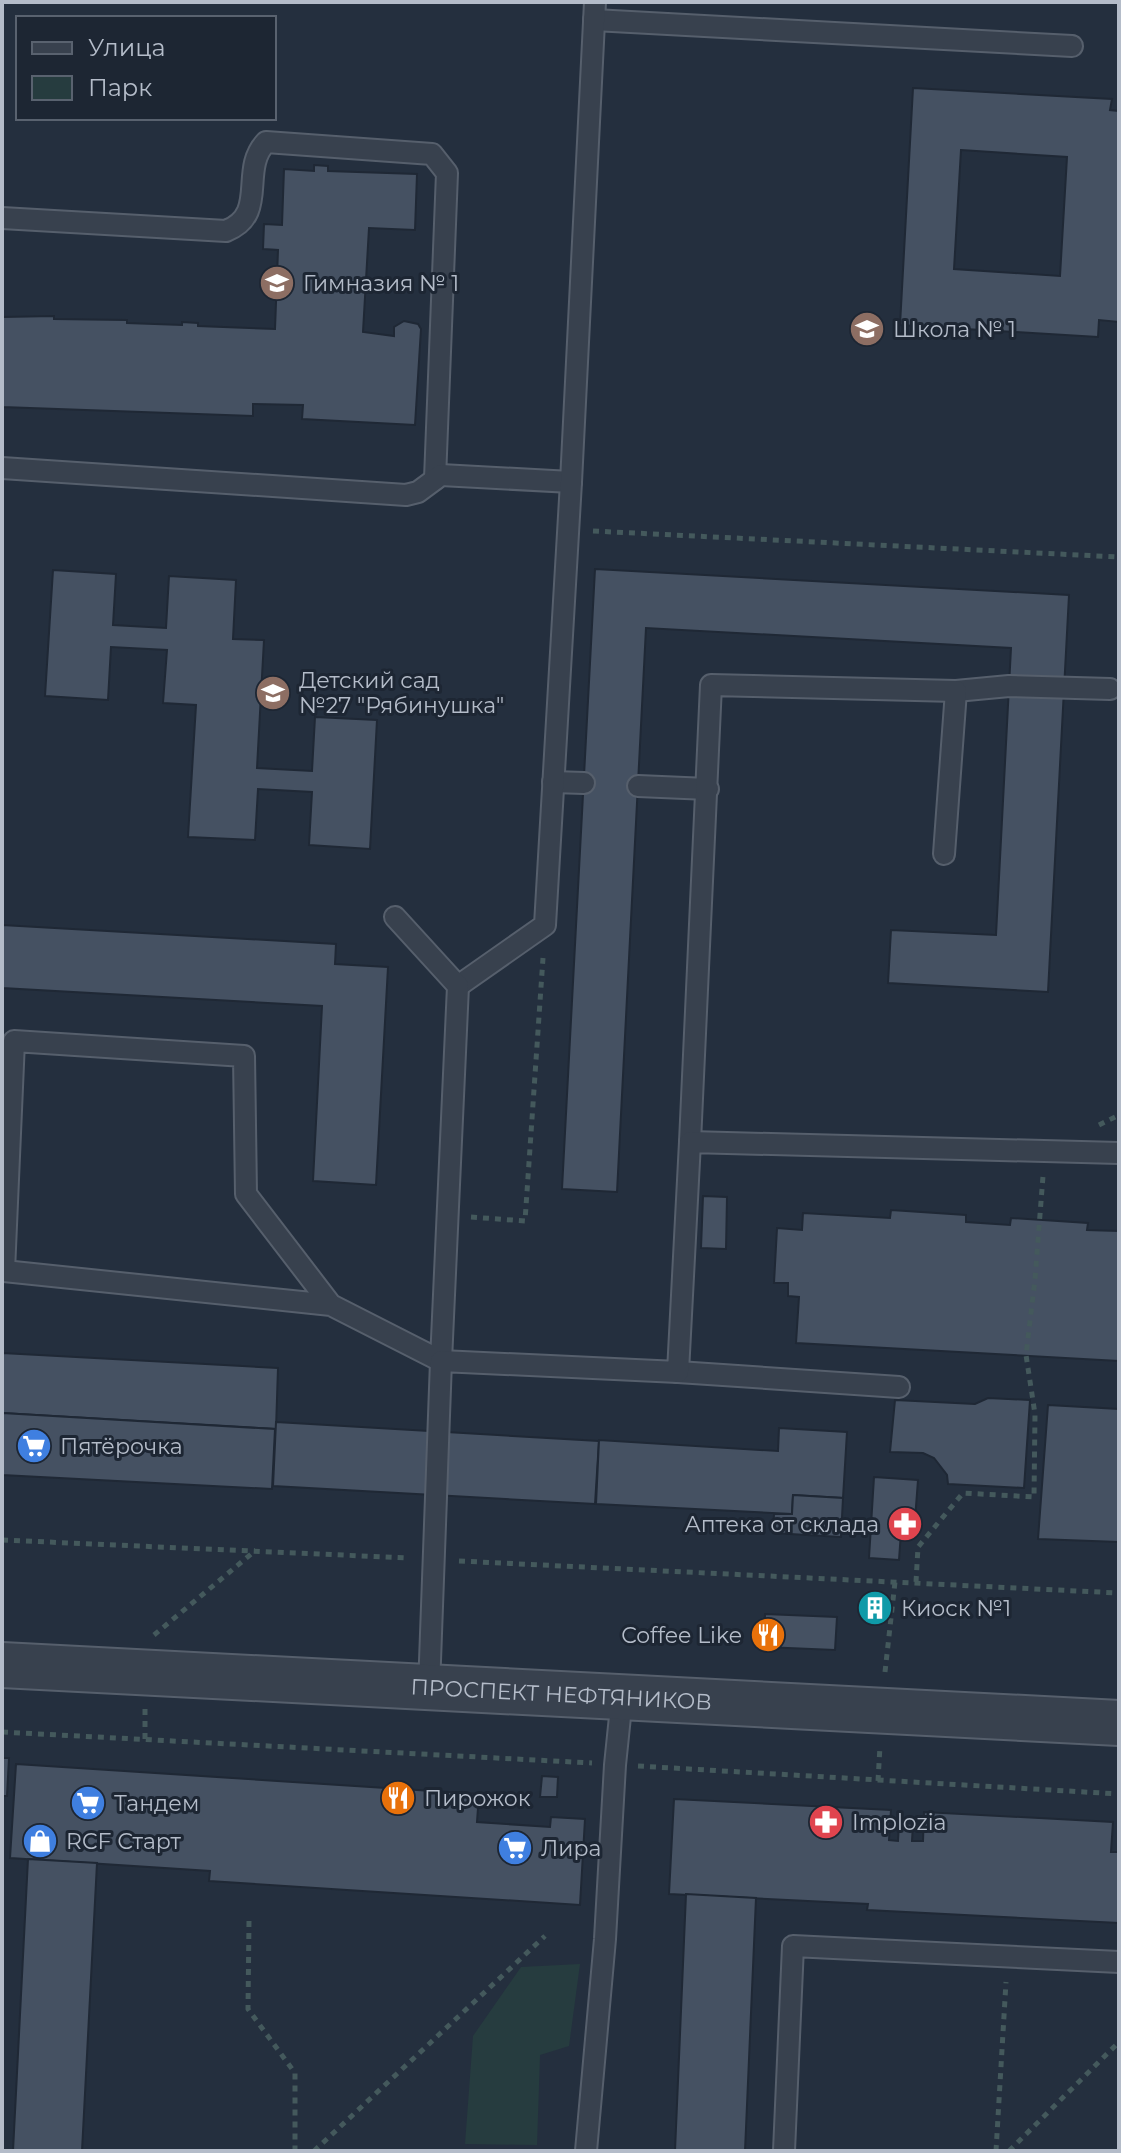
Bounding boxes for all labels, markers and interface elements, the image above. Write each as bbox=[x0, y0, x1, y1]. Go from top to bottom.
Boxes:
legend bbox=[16, 16, 276, 120]
text: Улица bbox=[88, 33, 166, 62]
text: Парк bbox=[88, 73, 152, 102]
school or university icon: Гимназия № 1 bbox=[258, 264, 296, 302]
place label: Гимназия № 1 bbox=[303, 270, 459, 297]
school or university icon: Школа № 1 bbox=[848, 310, 886, 348]
place label: Школа № 1 bbox=[893, 316, 1016, 343]
place label: Детский сад №27 "Рябинушка" bbox=[299, 667, 504, 719]
school or university icon: Детский сад №27 "Рябинушка" bbox=[254, 674, 292, 712]
supermarket icon: Пятёрочка bbox=[15, 1427, 53, 1465]
place label: Пятёрочка bbox=[60, 1433, 183, 1460]
pharmacy icon: Аптека от склада bbox=[886, 1505, 924, 1543]
place label: Аптека от склада bbox=[684, 1511, 879, 1538]
building icon: Киоск №1 bbox=[856, 1589, 894, 1627]
place label: Киоск №1 bbox=[901, 1595, 1011, 1622]
restaurant icon: Coffee Like bbox=[749, 1616, 787, 1654]
place label: Coffee Like bbox=[621, 1622, 742, 1649]
street label: ПРОСПЕКТ НЕФТЯНИКОВ bbox=[410, 1673, 713, 1715]
restaurant icon: Пирожок bbox=[379, 1779, 417, 1817]
supermarket icon: Тандем bbox=[69, 1784, 107, 1822]
place label: Пирожок bbox=[424, 1785, 531, 1812]
place label: Тандем bbox=[114, 1790, 199, 1817]
pharmacy icon: Implozia bbox=[807, 1803, 845, 1841]
place label: Implozia bbox=[852, 1809, 947, 1836]
shop icon: RCF Старт bbox=[21, 1822, 59, 1860]
place label: RCF Старт bbox=[66, 1828, 182, 1855]
supermarket icon: Лира bbox=[496, 1829, 534, 1867]
place label: Лира bbox=[541, 1835, 601, 1862]

